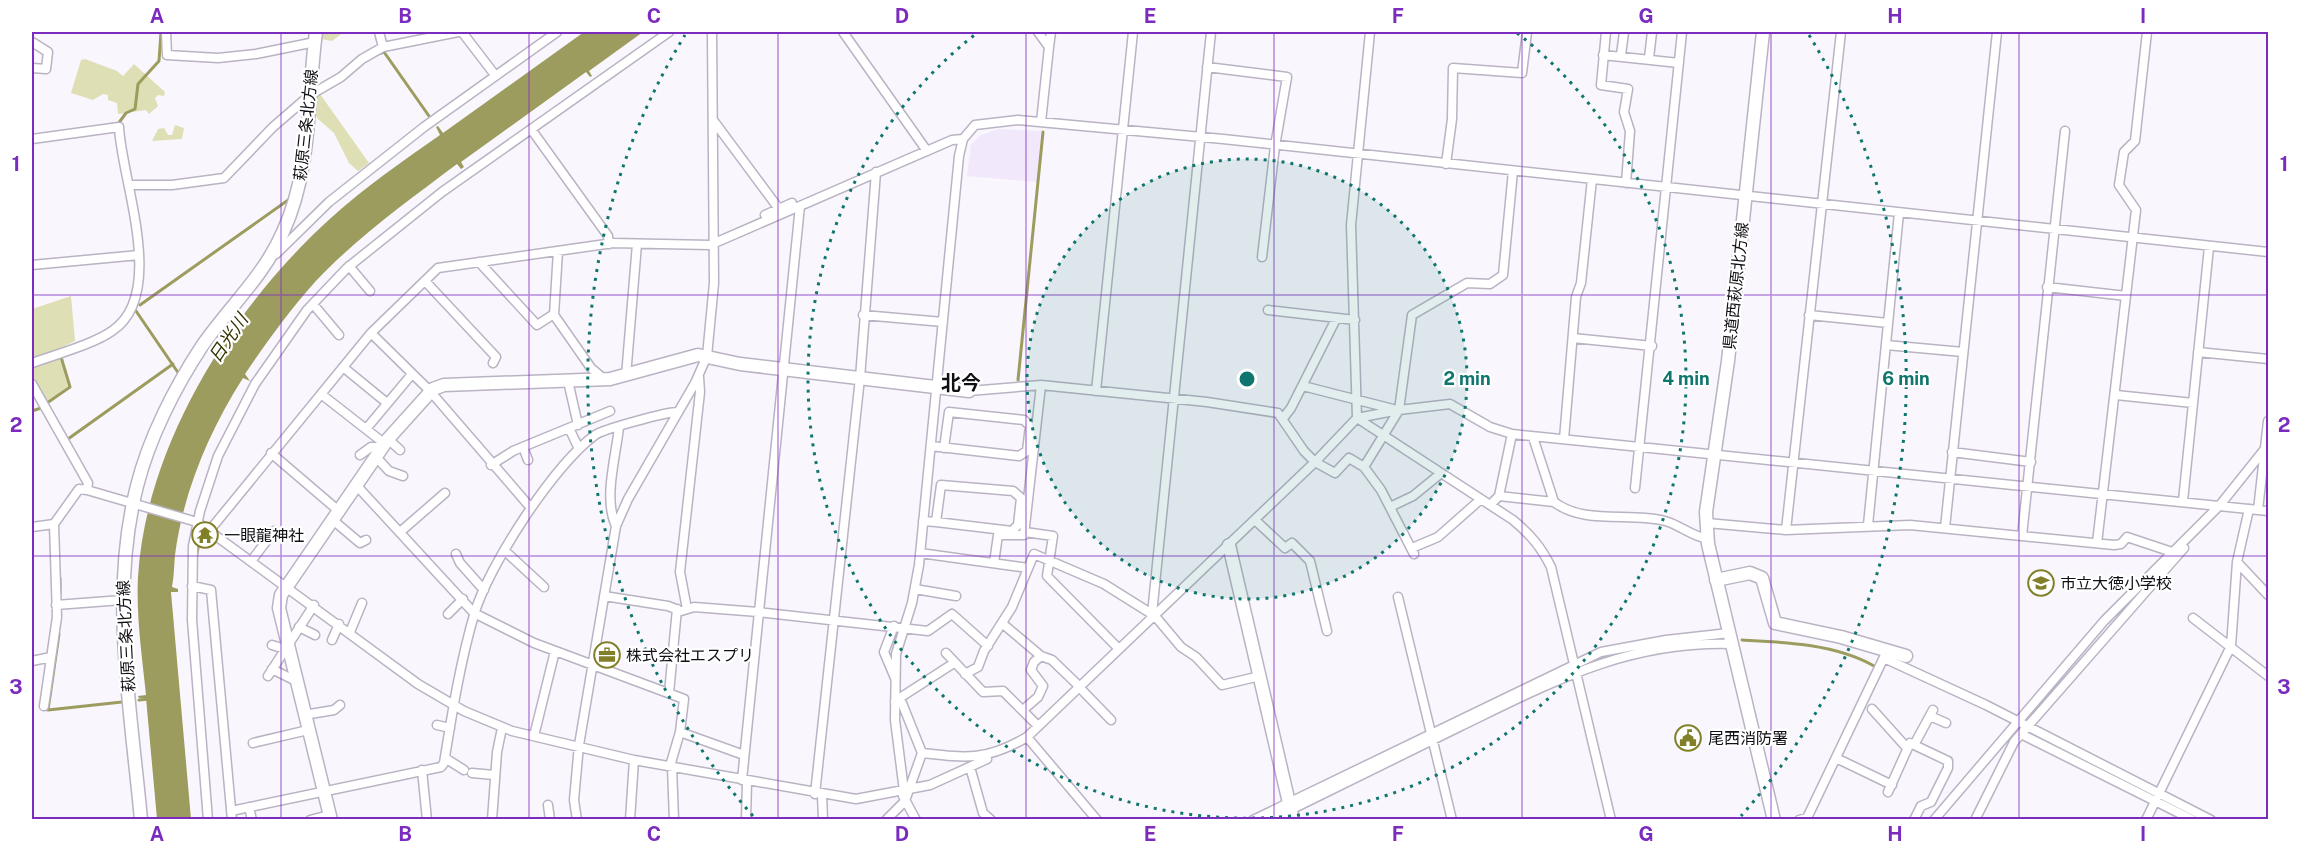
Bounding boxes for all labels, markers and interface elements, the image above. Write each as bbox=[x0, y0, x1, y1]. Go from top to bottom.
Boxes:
text: A bbox=[150, 4, 164, 28]
text: B bbox=[398, 4, 412, 28]
text: C bbox=[647, 4, 661, 28]
text: D bbox=[895, 4, 909, 28]
text: E bbox=[1144, 4, 1156, 28]
text: F bbox=[1392, 4, 1404, 28]
text: G bbox=[1638, 4, 1654, 28]
text: H bbox=[1887, 4, 1903, 28]
text: I bbox=[2140, 4, 2146, 28]
street label: 萩原三条北方線 bbox=[291, 68, 321, 182]
text: 1 bbox=[12, 152, 20, 176]
text: 1 bbox=[2280, 152, 2288, 176]
street label: 県道西萩原北方線 bbox=[1720, 221, 1752, 351]
water label: 日光川 bbox=[204, 308, 253, 366]
text: 2 min bbox=[1443, 368, 1491, 389]
text: 4 min bbox=[1662, 368, 1710, 389]
text: 6 min bbox=[1882, 368, 1930, 389]
centre of rings bbox=[1237, 369, 1257, 389]
district label: 北今 bbox=[941, 371, 981, 395]
text: 2 bbox=[10, 413, 22, 437]
text: 2 bbox=[2278, 413, 2290, 437]
temple icon: 一眼龍神社 bbox=[190, 520, 220, 550]
place label: 一眼龍神社 bbox=[224, 526, 304, 545]
school or university icon: 市立大徳小学校 bbox=[2026, 568, 2056, 598]
place label: 市立大徳小学校 bbox=[2060, 574, 2172, 593]
street label: 萩原三条北方線 bbox=[114, 580, 138, 692]
office icon: 株式会社エスプリ bbox=[592, 640, 622, 670]
place label: 株式会社エスプリ bbox=[626, 646, 754, 665]
text: 3 bbox=[9, 675, 23, 699]
text: 3 bbox=[2277, 675, 2291, 699]
public building icon: 尾西消防署 bbox=[1673, 723, 1703, 753]
place label: 尾西消防署 bbox=[1708, 729, 1788, 748]
text: A bbox=[150, 822, 164, 846]
text: B bbox=[398, 822, 412, 846]
text: C bbox=[647, 822, 661, 846]
text: D bbox=[895, 822, 909, 846]
text: E bbox=[1144, 822, 1156, 846]
text: F bbox=[1392, 822, 1404, 846]
text: G bbox=[1638, 822, 1654, 846]
text: H bbox=[1887, 822, 1903, 846]
text: I bbox=[2140, 822, 2146, 846]

